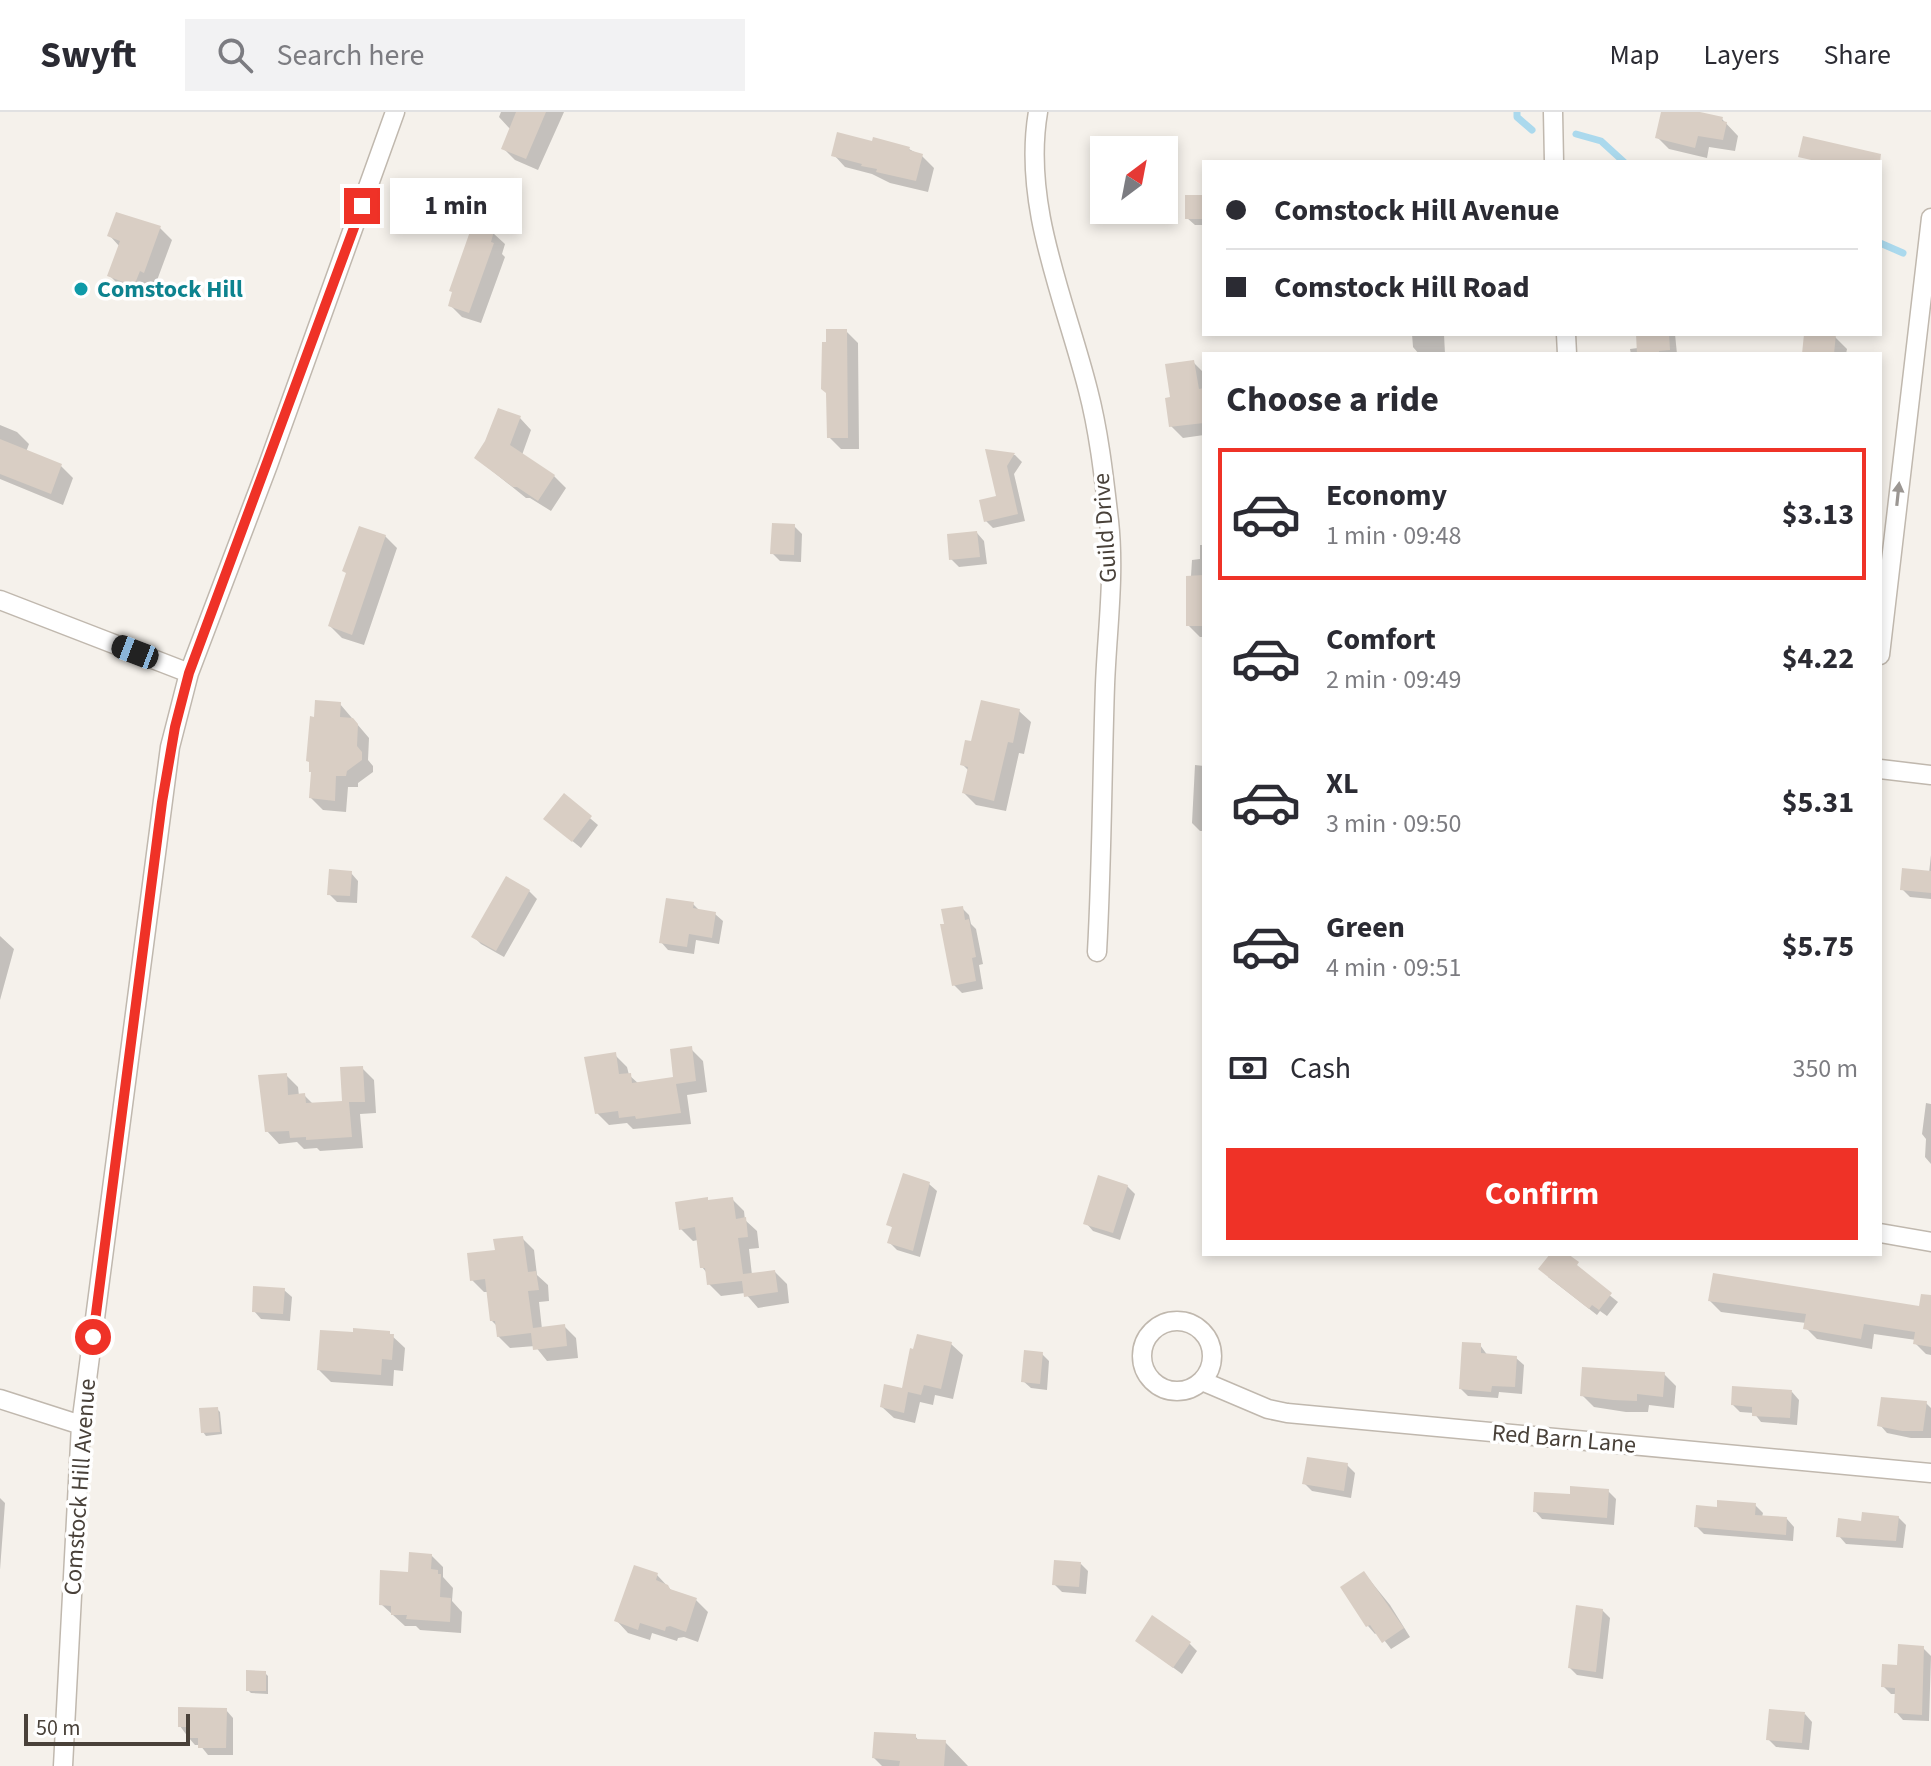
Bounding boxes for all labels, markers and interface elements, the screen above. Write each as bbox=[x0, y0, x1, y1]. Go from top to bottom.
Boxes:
search box bbox=[185, 19, 745, 91]
text: Swyft bbox=[40, 28, 137, 82]
icon: search bbox=[213, 33, 257, 77]
text: Search here bbox=[277, 34, 424, 77]
text: Map bbox=[1609, 35, 1659, 75]
text: Layers bbox=[1703, 35, 1779, 75]
text: Share bbox=[1823, 35, 1891, 75]
north arrow bbox=[1090, 136, 1178, 224]
map controls bbox=[1090, 136, 1178, 224]
callout: 1 min bbox=[390, 178, 522, 234]
text: 1 min bbox=[424, 187, 488, 224]
route end bbox=[344, 188, 380, 224]
text: Comstock Hill Avenue bbox=[1274, 189, 1560, 232]
text: Comstock Hill Road bbox=[1274, 266, 1530, 309]
place label: Comstock Hill bbox=[97, 272, 243, 307]
marker: Comstock Hill bbox=[72, 280, 90, 298]
text: Choose a ride bbox=[1226, 374, 1439, 425]
street label: Guild Drive bbox=[1084, 472, 1126, 584]
text: Economy bbox=[1326, 474, 1447, 517]
icon: car bbox=[1230, 478, 1302, 550]
one-way arrow bbox=[1891, 481, 1904, 506]
text: $3.13 bbox=[1782, 493, 1854, 536]
text: 1 min · 09:48 bbox=[1326, 517, 1461, 554]
text: Comfort bbox=[1326, 618, 1436, 661]
icon: car bbox=[1230, 622, 1302, 694]
car bbox=[108, 632, 162, 672]
text: $4.22 bbox=[1782, 637, 1854, 680]
text: 2 min · 09:49 bbox=[1326, 661, 1461, 698]
text: XL bbox=[1326, 762, 1359, 805]
icon: car bbox=[1230, 766, 1302, 838]
text: $5.31 bbox=[1782, 781, 1854, 824]
text: 3 min · 09:50 bbox=[1326, 805, 1461, 842]
text: Green bbox=[1326, 906, 1405, 949]
icon: car bbox=[1230, 910, 1302, 982]
text: $5.75 bbox=[1782, 925, 1854, 968]
text: 4 min · 09:51 bbox=[1326, 949, 1461, 986]
icon: cash bbox=[1226, 1046, 1270, 1090]
text: Cash bbox=[1290, 1047, 1351, 1090]
text: 350 m bbox=[1792, 1050, 1858, 1087]
button: Confirm bbox=[1226, 1148, 1858, 1240]
route start bbox=[75, 1319, 111, 1355]
street label: Comstock Hill Avenue bbox=[55, 1377, 105, 1597]
street label: Red Barn Lane bbox=[1490, 1415, 1638, 1463]
scale bar bbox=[24, 1710, 190, 1746]
text: 50 m bbox=[36, 1712, 81, 1744]

